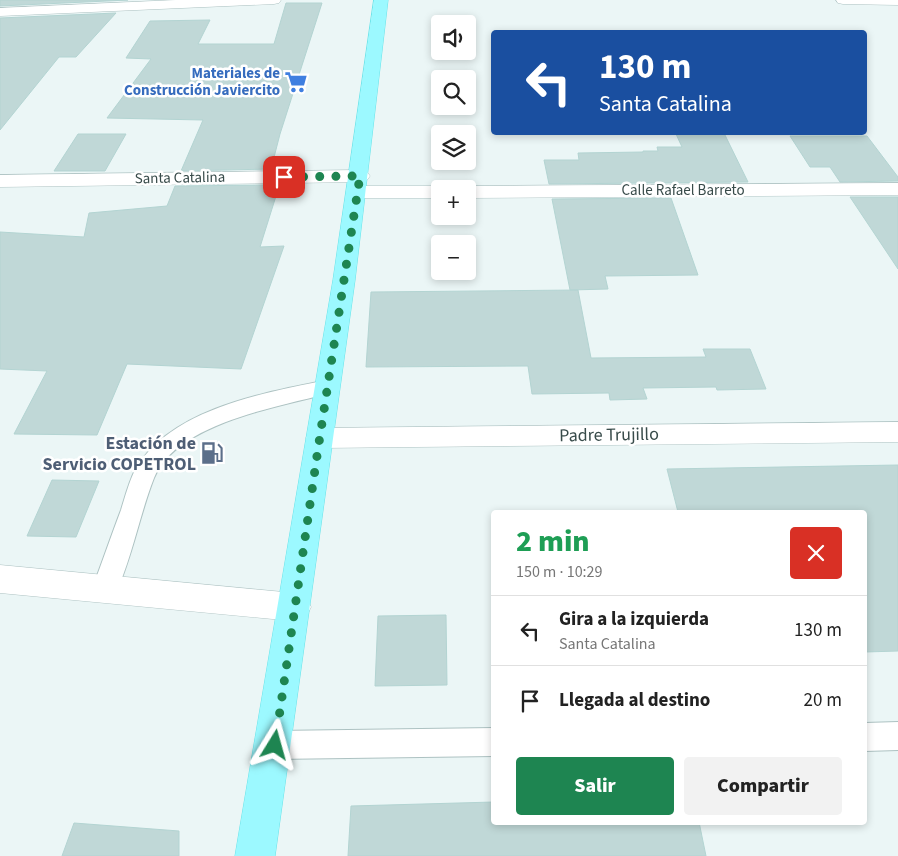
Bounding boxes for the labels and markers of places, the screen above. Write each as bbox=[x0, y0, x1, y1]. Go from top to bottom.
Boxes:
place label: Materiales de Construcción Javiercito bbox=[124, 63, 280, 101]
supermarket icon: Materiales de Construcción Javiercito bbox=[283, 69, 309, 95]
pin bbox=[263, 156, 305, 198]
place label: Estación de Servicio COPETROL bbox=[43, 431, 196, 477]
fuel station icon: Estación de Servicio COPETROL bbox=[199, 440, 225, 466]

